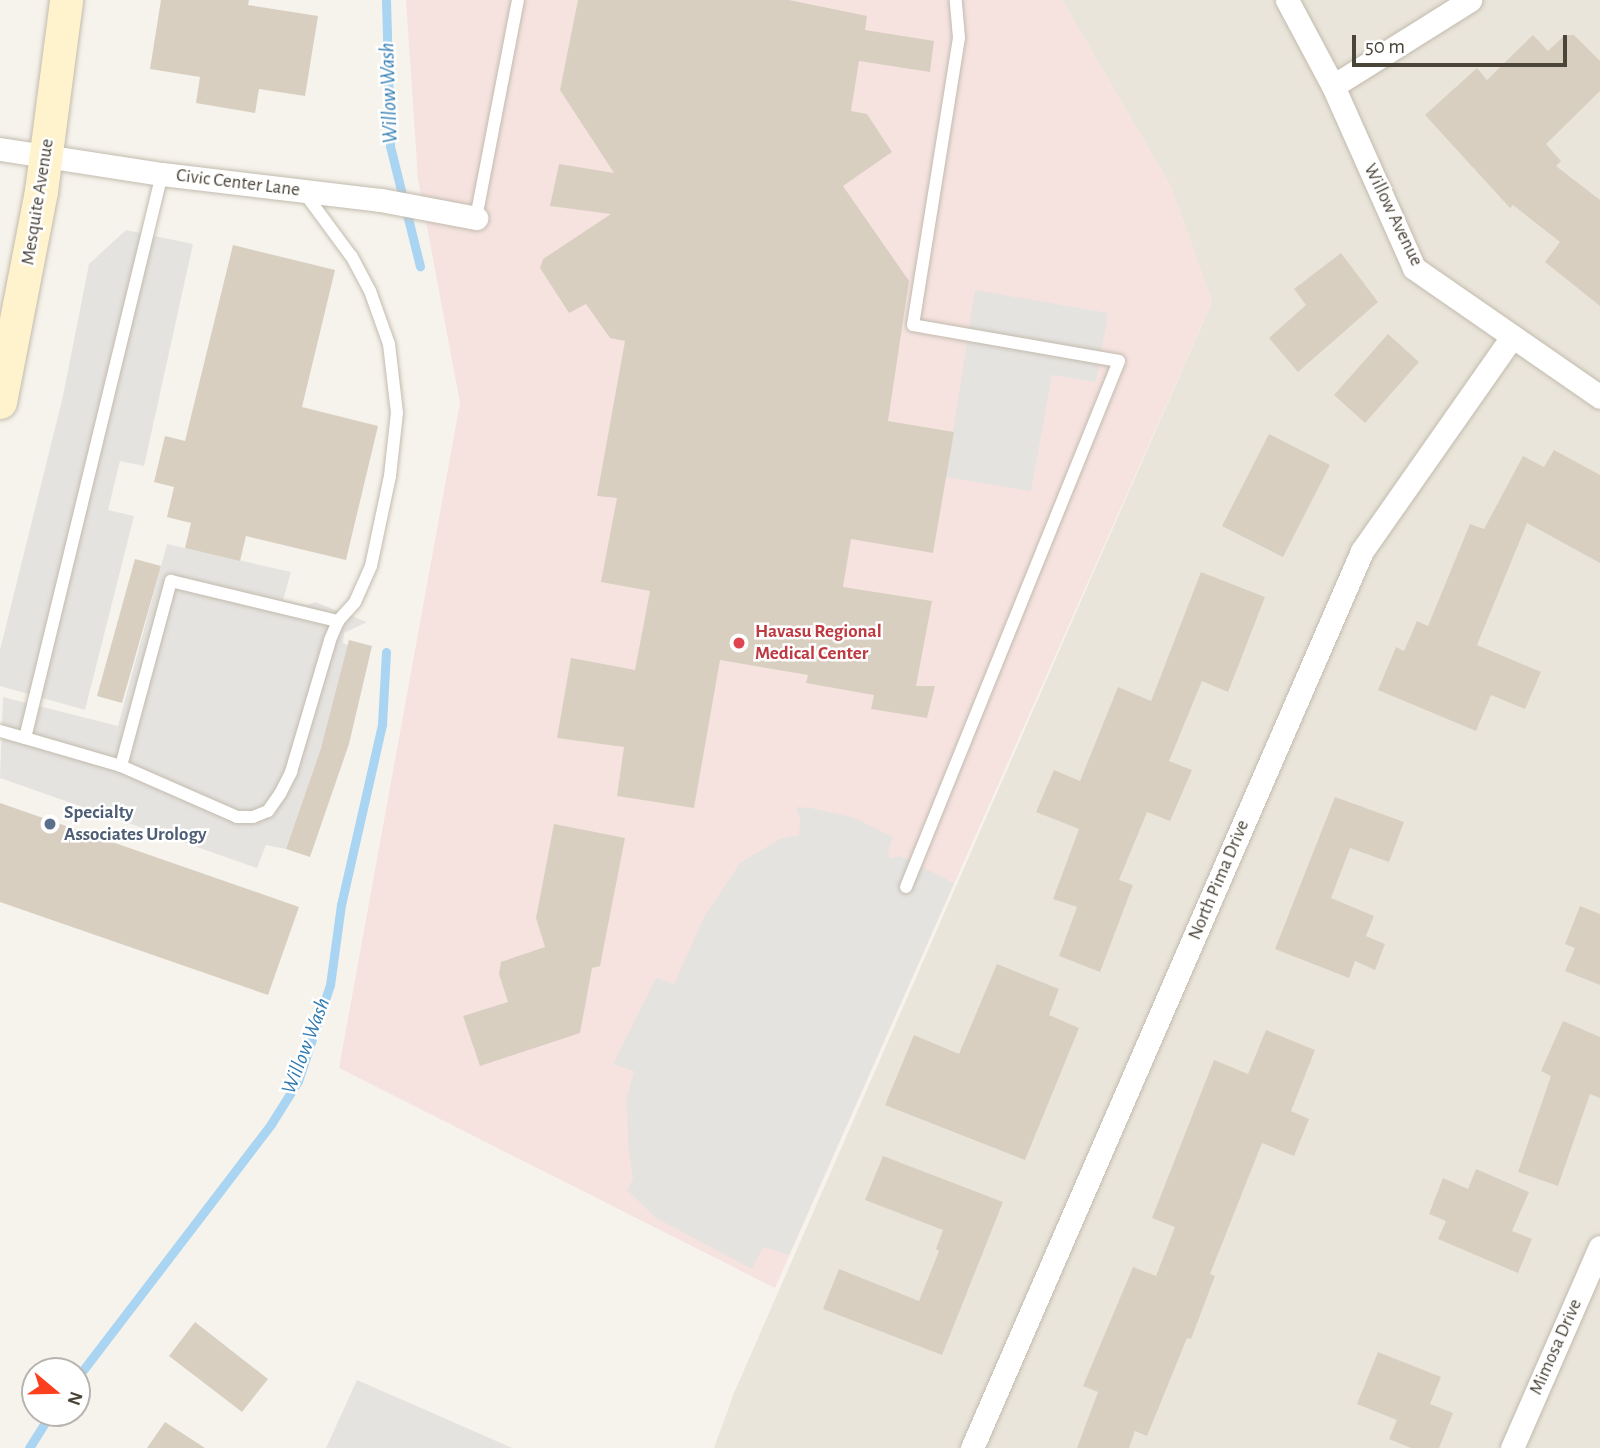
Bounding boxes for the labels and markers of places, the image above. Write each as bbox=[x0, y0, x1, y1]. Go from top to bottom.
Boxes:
place label: Havasu Regional Medical Center bbox=[755, 621, 882, 665]
marker: Havasu Regional Medical Center bbox=[729, 633, 749, 653]
place label: Specialty Associates Urology bbox=[64, 802, 207, 846]
marker: Specialty Associates Urology bbox=[42, 816, 58, 832]

